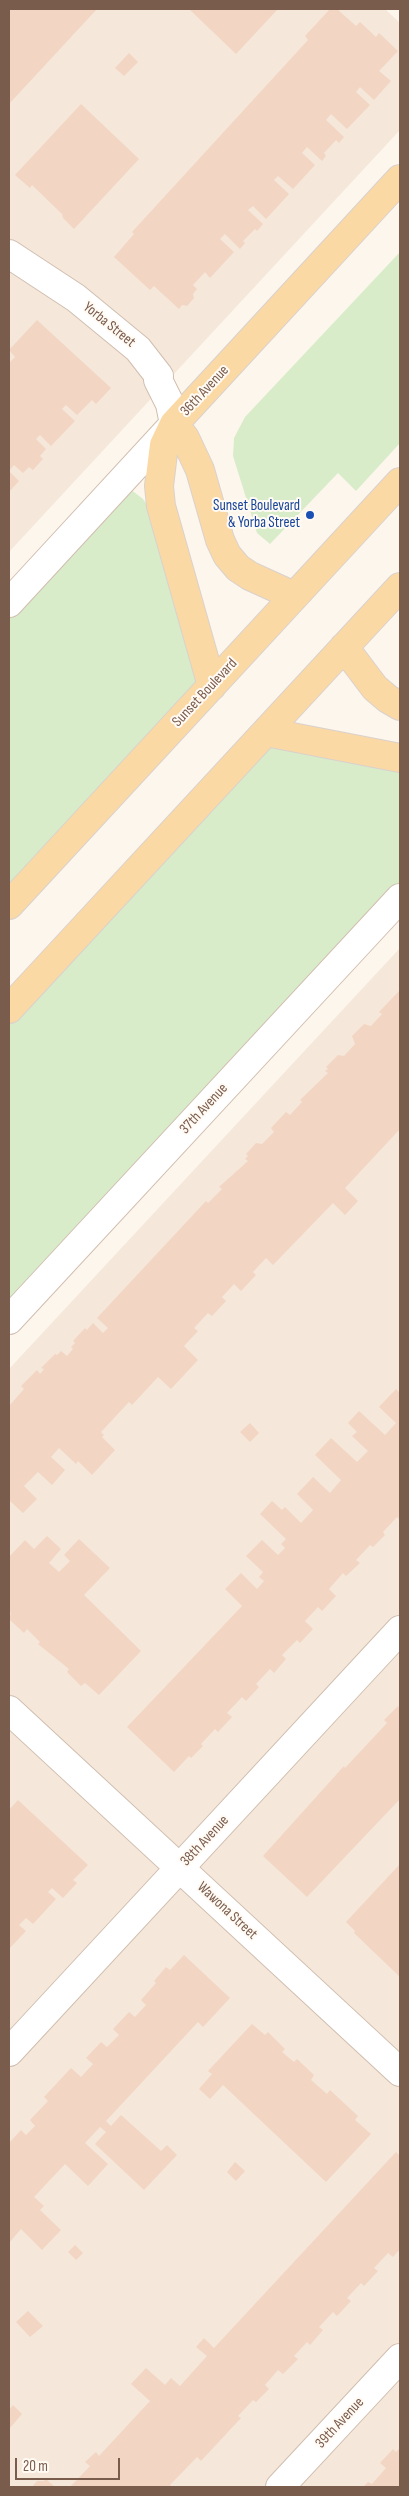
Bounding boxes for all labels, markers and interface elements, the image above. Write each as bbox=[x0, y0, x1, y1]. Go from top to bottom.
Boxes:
street label: Yorba Street bbox=[79, 298, 139, 352]
street label: 36th Avenue bbox=[177, 362, 233, 420]
place label: Sunset Boulevard & Yorba Street bbox=[213, 497, 300, 532]
marker: Sunset Boulevard & Yorba Street bbox=[304, 509, 316, 521]
street label: Sunset Boulevard bbox=[169, 655, 241, 731]
street label: 37th Avenue bbox=[176, 1080, 232, 1138]
street label: 38th Avenue bbox=[177, 1812, 233, 1870]
street label: Wawona Street bbox=[193, 1879, 261, 1943]
street label: 39th Avenue bbox=[312, 2394, 368, 2452]
scale bar bbox=[18, 2448, 122, 2480]
text: 20 m bbox=[23, 2457, 48, 2476]

